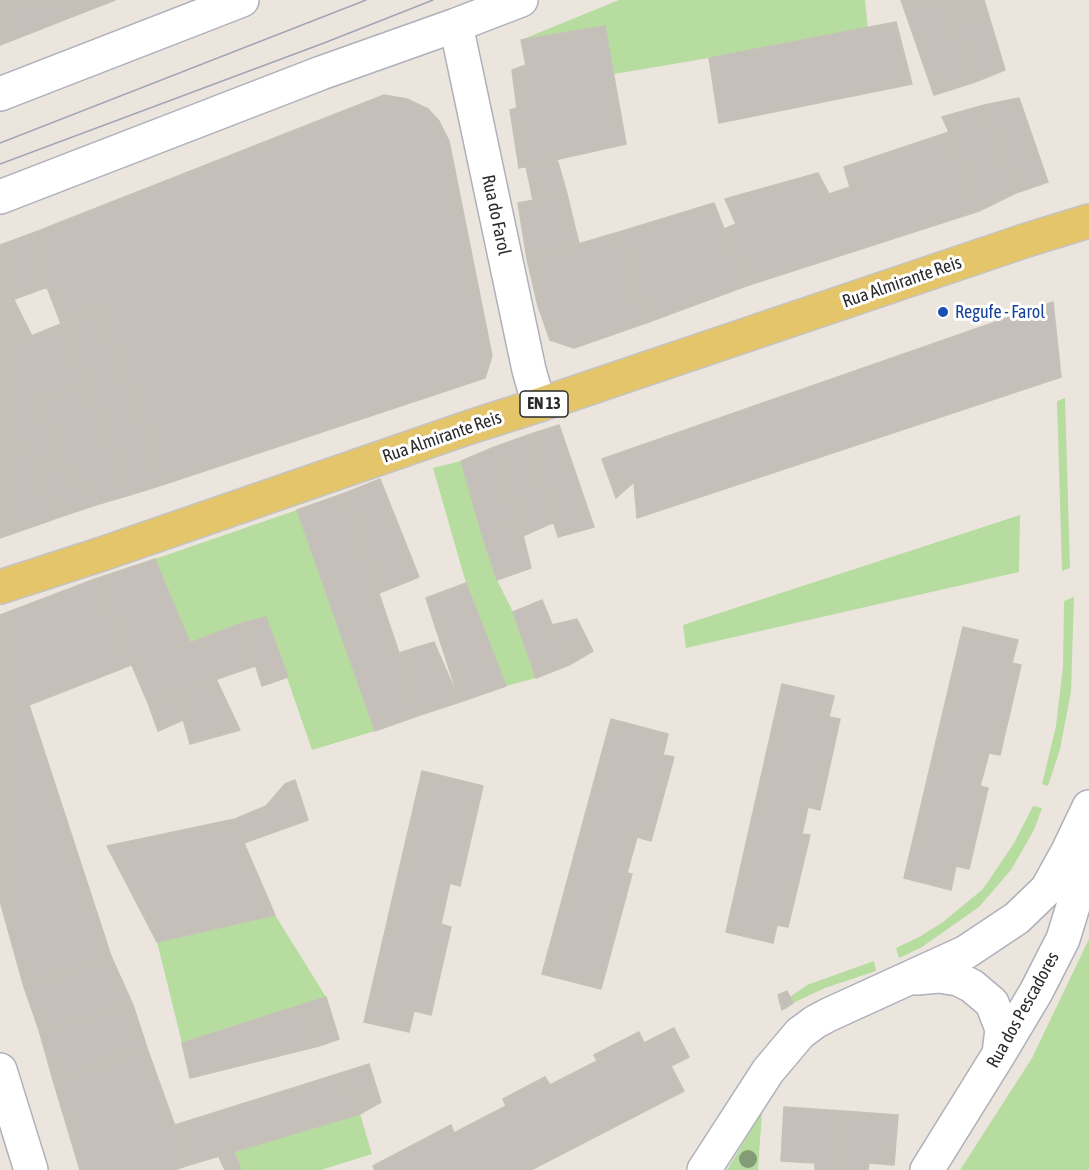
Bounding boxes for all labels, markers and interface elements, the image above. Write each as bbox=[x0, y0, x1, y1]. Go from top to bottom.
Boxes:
street label: Rua do Farol bbox=[477, 173, 515, 257]
street label: Rua Almirante Reis bbox=[840, 252, 964, 312]
place label: Regufe - Farol bbox=[955, 301, 1045, 323]
marker: Regufe - Farol bbox=[936, 305, 950, 319]
road number: EN 13 bbox=[520, 391, 568, 417]
street label: Rua Almirante Reis bbox=[380, 407, 504, 467]
street label: Rua dos Pescadores bbox=[982, 948, 1064, 1072]

